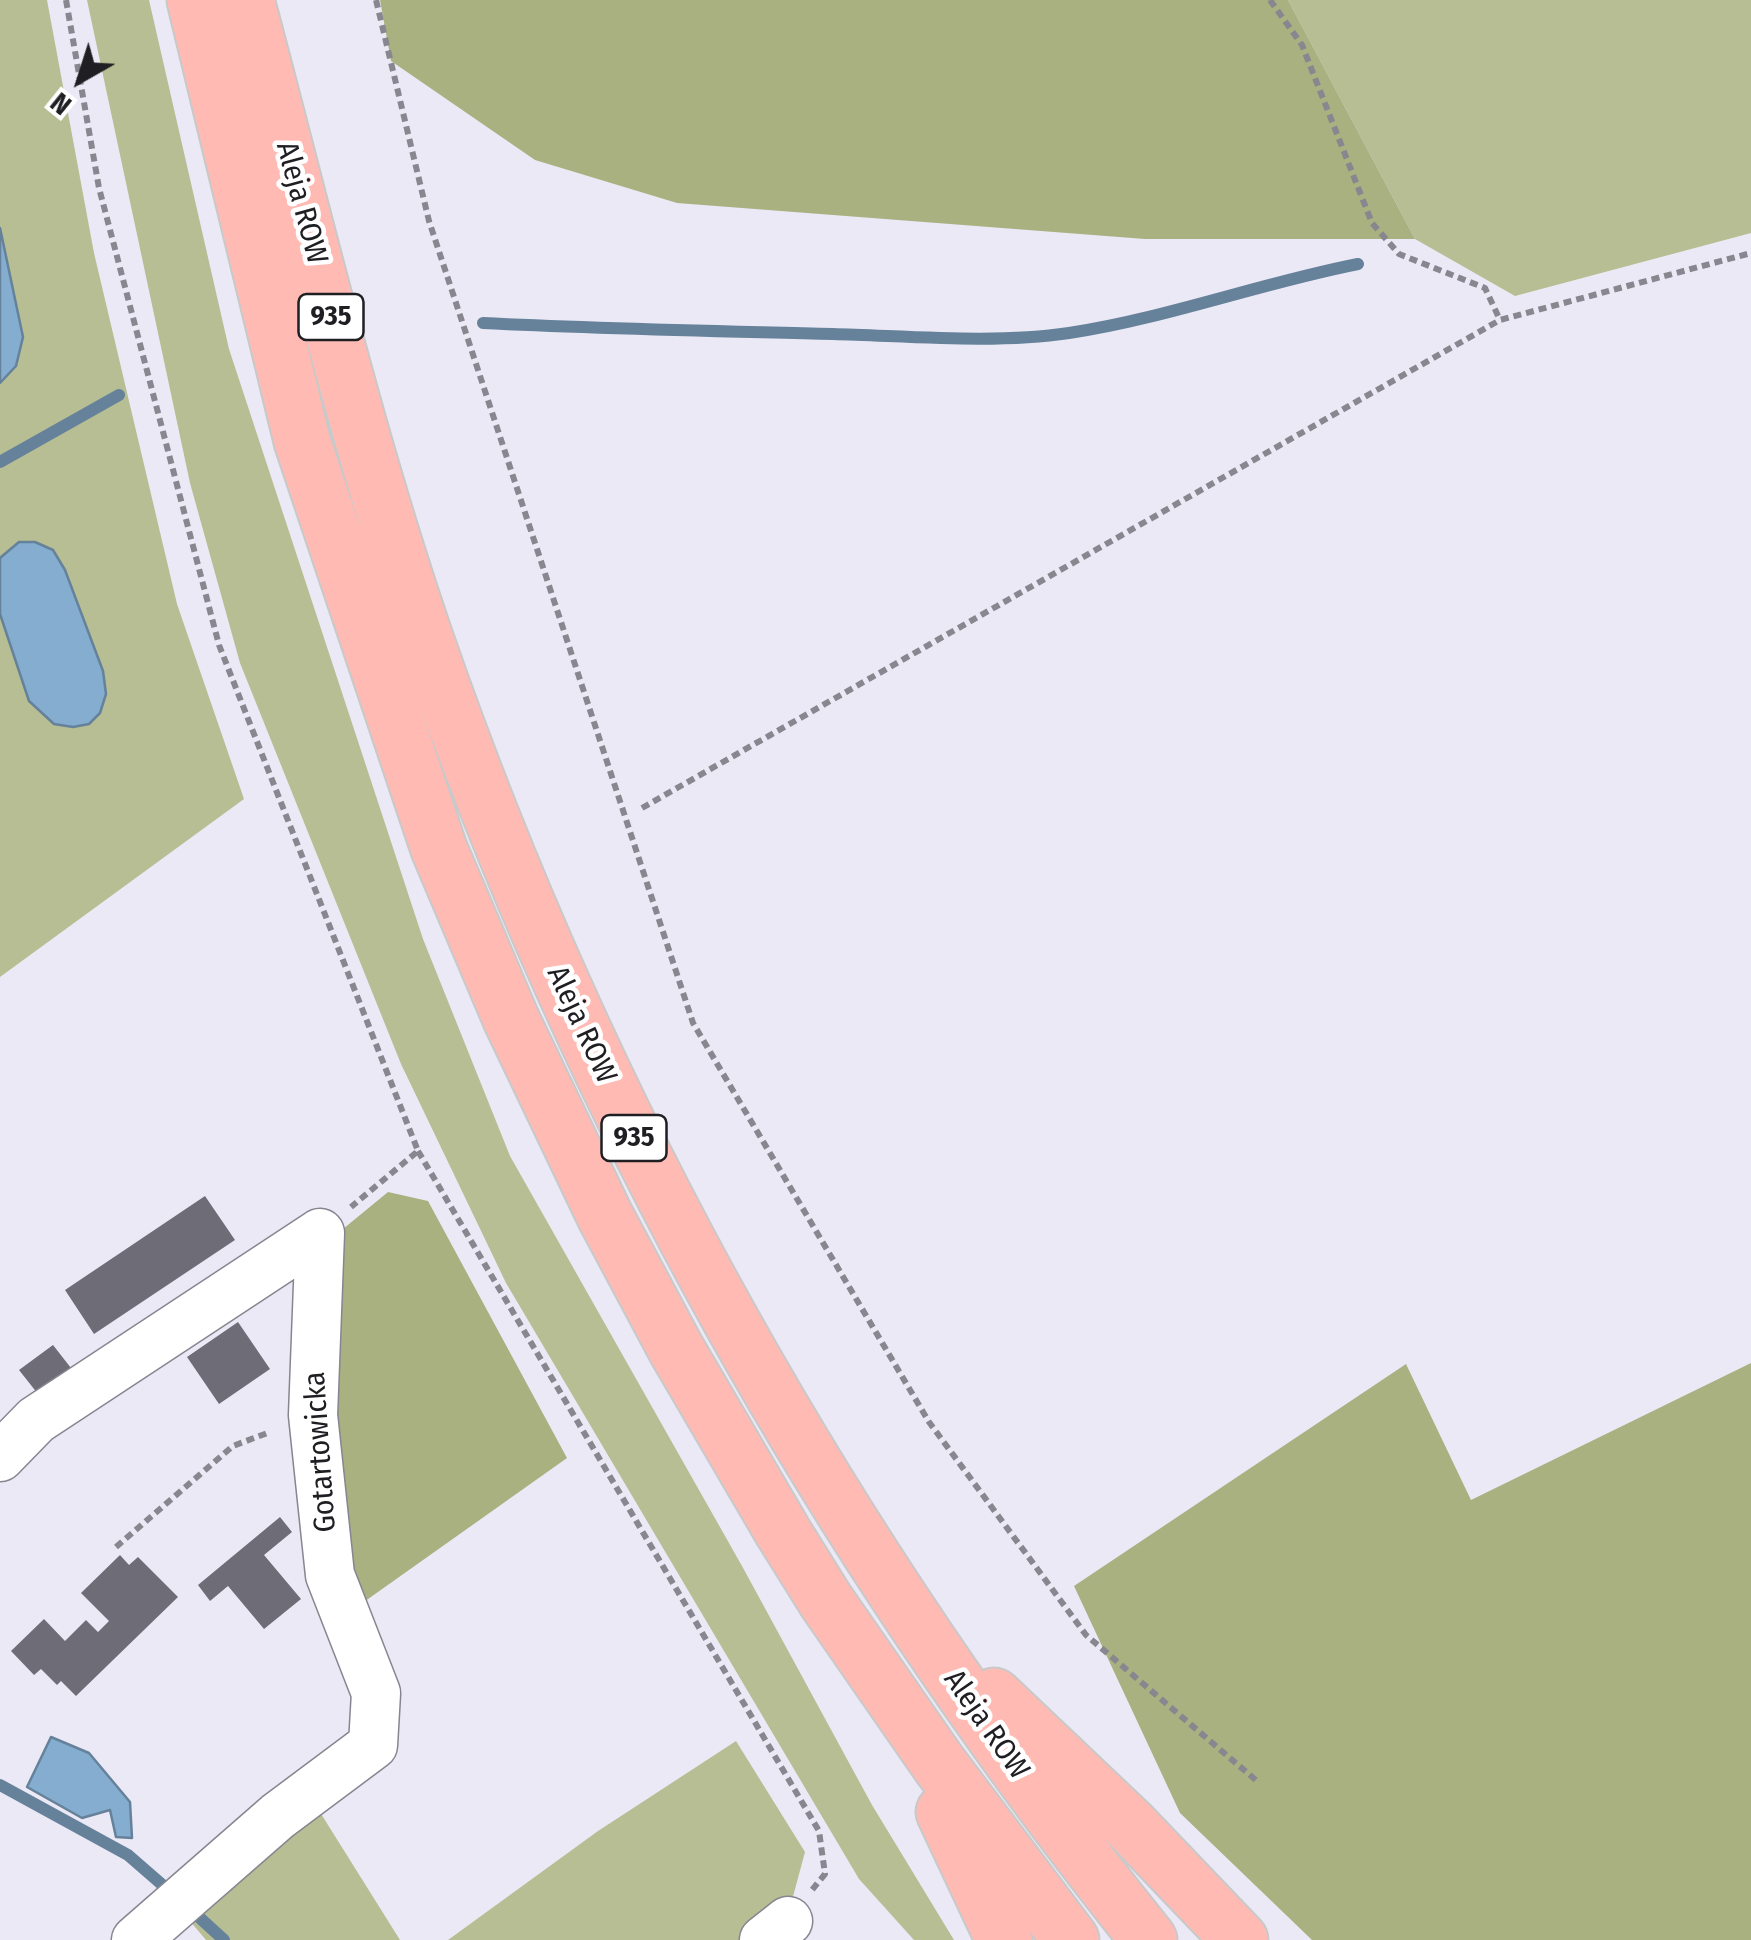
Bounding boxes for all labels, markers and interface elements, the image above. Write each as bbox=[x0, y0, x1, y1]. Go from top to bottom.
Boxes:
north arrow bbox=[30, 30, 130, 130]
text: N bbox=[44, 86, 78, 122]
street label: Aleja ROW bbox=[267, 138, 335, 268]
road number: 935 bbox=[298, 294, 364, 340]
street label: Aleja ROW bbox=[538, 961, 624, 1089]
road number: 935 bbox=[602, 1115, 666, 1161]
street label: Gotartowicka bbox=[297, 1370, 345, 1534]
street label: Aleja ROW bbox=[935, 1663, 1037, 1787]

